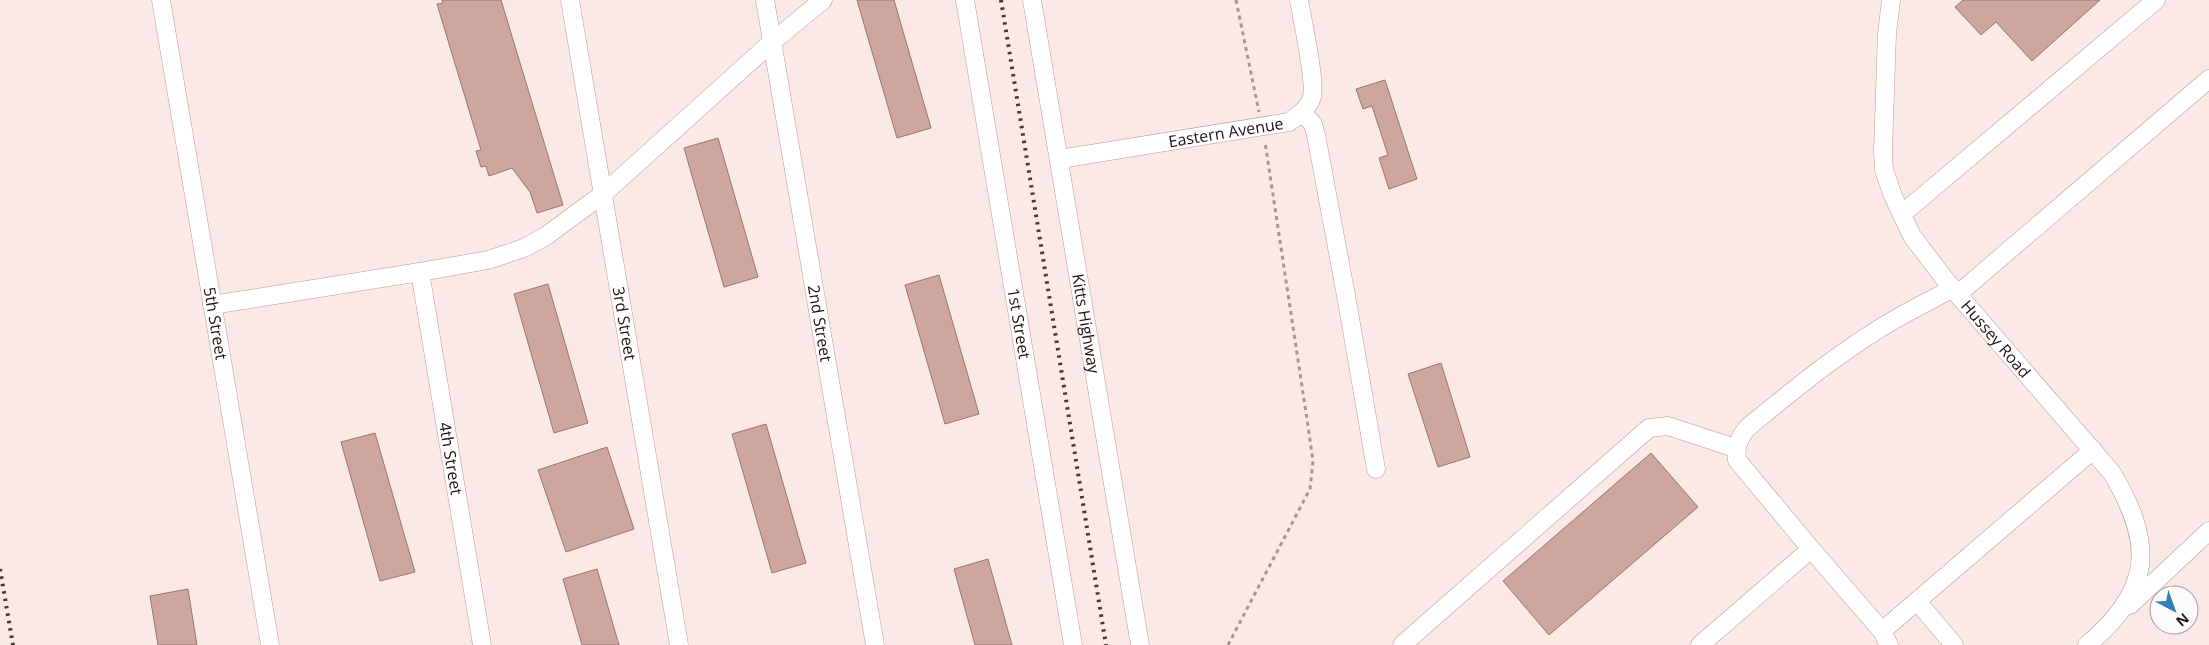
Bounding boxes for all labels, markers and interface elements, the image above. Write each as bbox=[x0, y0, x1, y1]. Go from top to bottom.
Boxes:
street label: Eastern Avenue bbox=[1167, 112, 1285, 152]
street label: Kitts Highway bbox=[1067, 272, 1105, 376]
street label: 2nd Street bbox=[803, 283, 838, 364]
street label: 5th Street bbox=[199, 285, 233, 362]
street label: 3rd Street bbox=[608, 285, 642, 362]
street label: 1st Street bbox=[1002, 286, 1036, 361]
street label: Hussey Road bbox=[1956, 295, 2036, 382]
street label: 4th Street bbox=[434, 420, 468, 497]
north arrow bbox=[2149, 585, 2199, 635]
text: N bbox=[2172, 609, 2193, 631]

